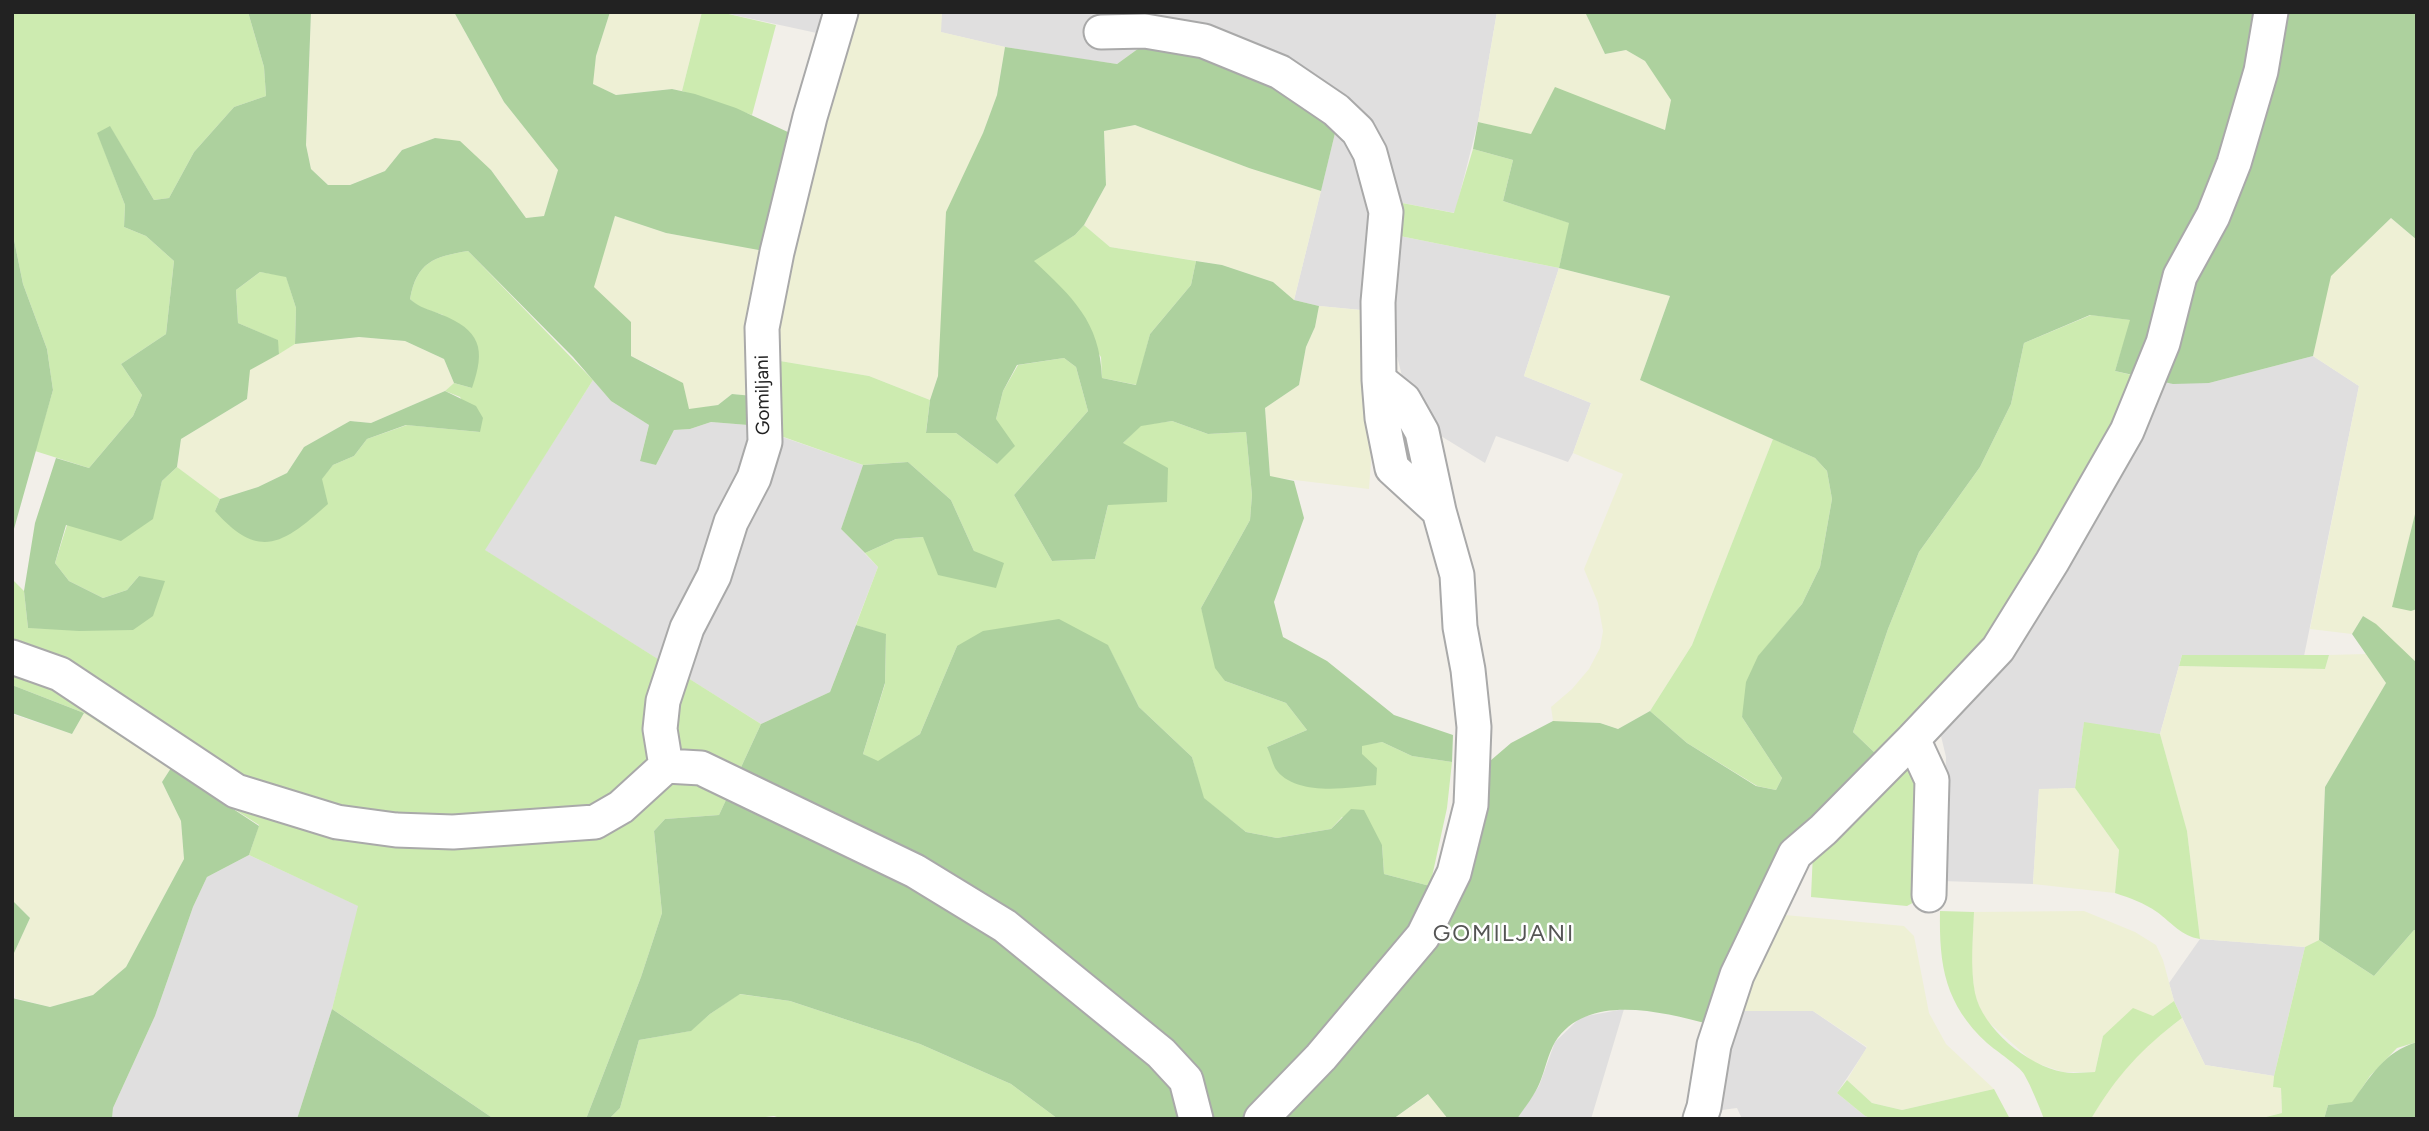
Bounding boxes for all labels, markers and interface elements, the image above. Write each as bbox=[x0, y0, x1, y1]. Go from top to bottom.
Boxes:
street label: Gomiljani bbox=[751, 355, 775, 435]
district label: GOMILJANI bbox=[1434, 920, 1574, 948]

